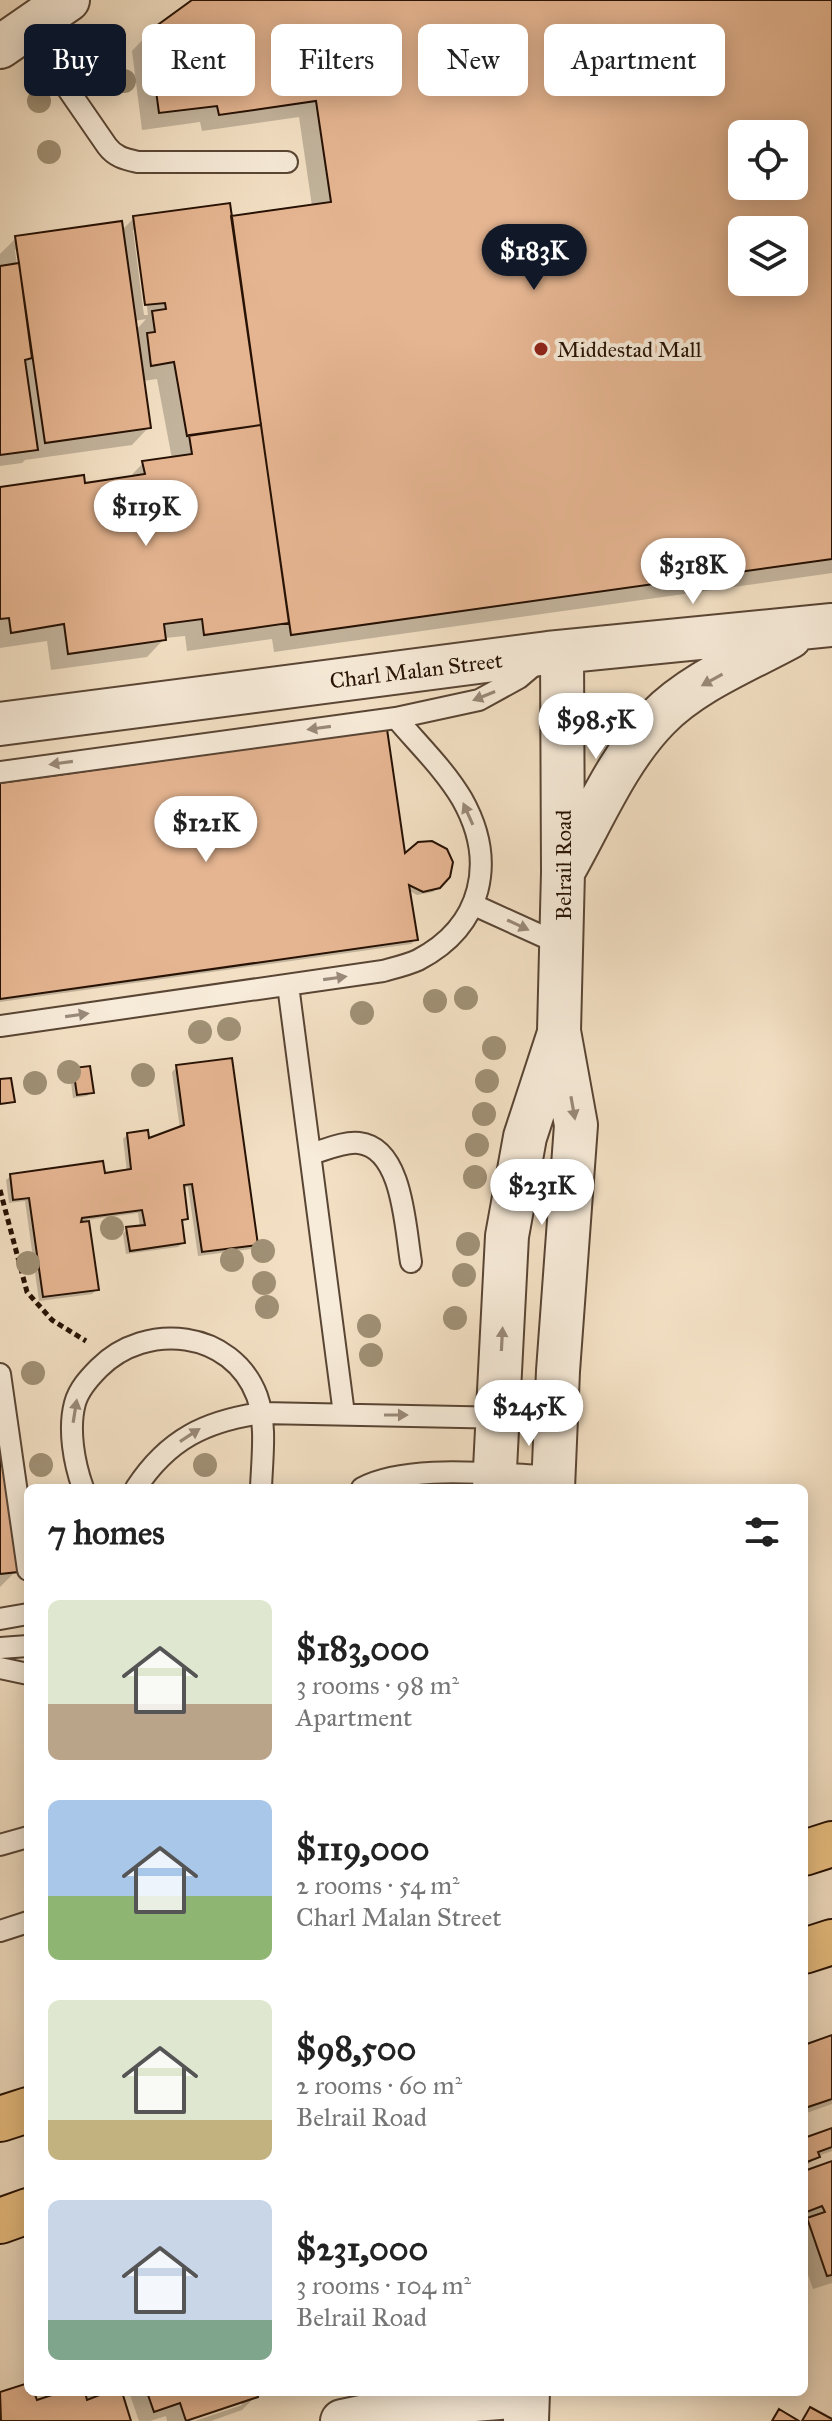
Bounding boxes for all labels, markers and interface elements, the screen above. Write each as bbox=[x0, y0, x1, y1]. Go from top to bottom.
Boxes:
chip: Buy bbox=[24, 24, 126, 96]
chip: Rent bbox=[142, 24, 255, 96]
chip: Filters bbox=[271, 24, 402, 96]
chip: New bbox=[418, 24, 528, 96]
chip: Apartment bbox=[544, 24, 725, 96]
map controls bbox=[728, 120, 808, 296]
button: locate bbox=[728, 120, 808, 200]
button: layers bbox=[728, 216, 808, 296]
pin: $183K bbox=[478, 224, 590, 292]
text: $183K bbox=[500, 234, 568, 266]
place label: Middestad Mall bbox=[557, 336, 702, 363]
marker: Middestad Mall bbox=[532, 340, 550, 358]
pin: $119K bbox=[90, 480, 202, 548]
text: $119K bbox=[112, 490, 180, 522]
pin: $318K bbox=[637, 538, 749, 606]
text: $318K bbox=[659, 548, 727, 580]
street label: Charl Malan Street bbox=[328, 646, 504, 694]
one-way arrow bbox=[701, 673, 723, 687]
one-way arrow bbox=[471, 690, 495, 703]
pin: $98.5K bbox=[531, 693, 661, 761]
text: $98.5K bbox=[557, 703, 635, 735]
one-way arrow bbox=[306, 722, 331, 735]
one-way arrow bbox=[48, 757, 73, 770]
pin: $121K bbox=[150, 796, 262, 864]
one-way arrow bbox=[462, 802, 475, 826]
text: $121K bbox=[172, 806, 240, 838]
street label: Belrail Road bbox=[550, 810, 577, 920]
one-way arrow bbox=[506, 918, 530, 932]
one-way arrow bbox=[322, 971, 347, 984]
one-way arrow bbox=[65, 1008, 90, 1021]
one-way arrow bbox=[567, 1095, 579, 1120]
pin: $231K bbox=[486, 1159, 598, 1227]
text: $231K bbox=[508, 1169, 576, 1201]
one-way arrow bbox=[495, 1326, 508, 1351]
pin: $245K bbox=[473, 1380, 585, 1448]
text: $245K bbox=[492, 1390, 566, 1422]
one-way arrow bbox=[69, 1399, 81, 1424]
one-way arrow bbox=[384, 1409, 409, 1421]
one-way arrow bbox=[180, 1428, 201, 1443]
icon: filters bbox=[740, 1510, 784, 1554]
text: 7 homes bbox=[48, 1512, 165, 1553]
text: $183,000 bbox=[296, 1628, 430, 1669]
icon: home bbox=[112, 1632, 208, 1728]
text: 3 rooms · 98 m² bbox=[296, 1669, 459, 1701]
text: Apartment bbox=[296, 1701, 412, 1733]
text: $119,000 bbox=[296, 1828, 429, 1869]
icon: home bbox=[112, 1832, 208, 1928]
text: 2 rooms · 54 m² bbox=[296, 1869, 460, 1901]
text: Charl Malan Street bbox=[296, 1901, 501, 1933]
text: $98,500 bbox=[296, 2028, 416, 2069]
icon: home bbox=[112, 2032, 208, 2128]
text: 2 rooms · 60 m² bbox=[296, 2069, 462, 2101]
text: Belrail Road bbox=[296, 2101, 427, 2133]
text: $231,000 bbox=[296, 2228, 428, 2269]
icon: home bbox=[112, 2232, 208, 2328]
text: 3 rooms · 104 m² bbox=[296, 2269, 471, 2301]
text: Belrail Road bbox=[296, 2301, 427, 2333]

